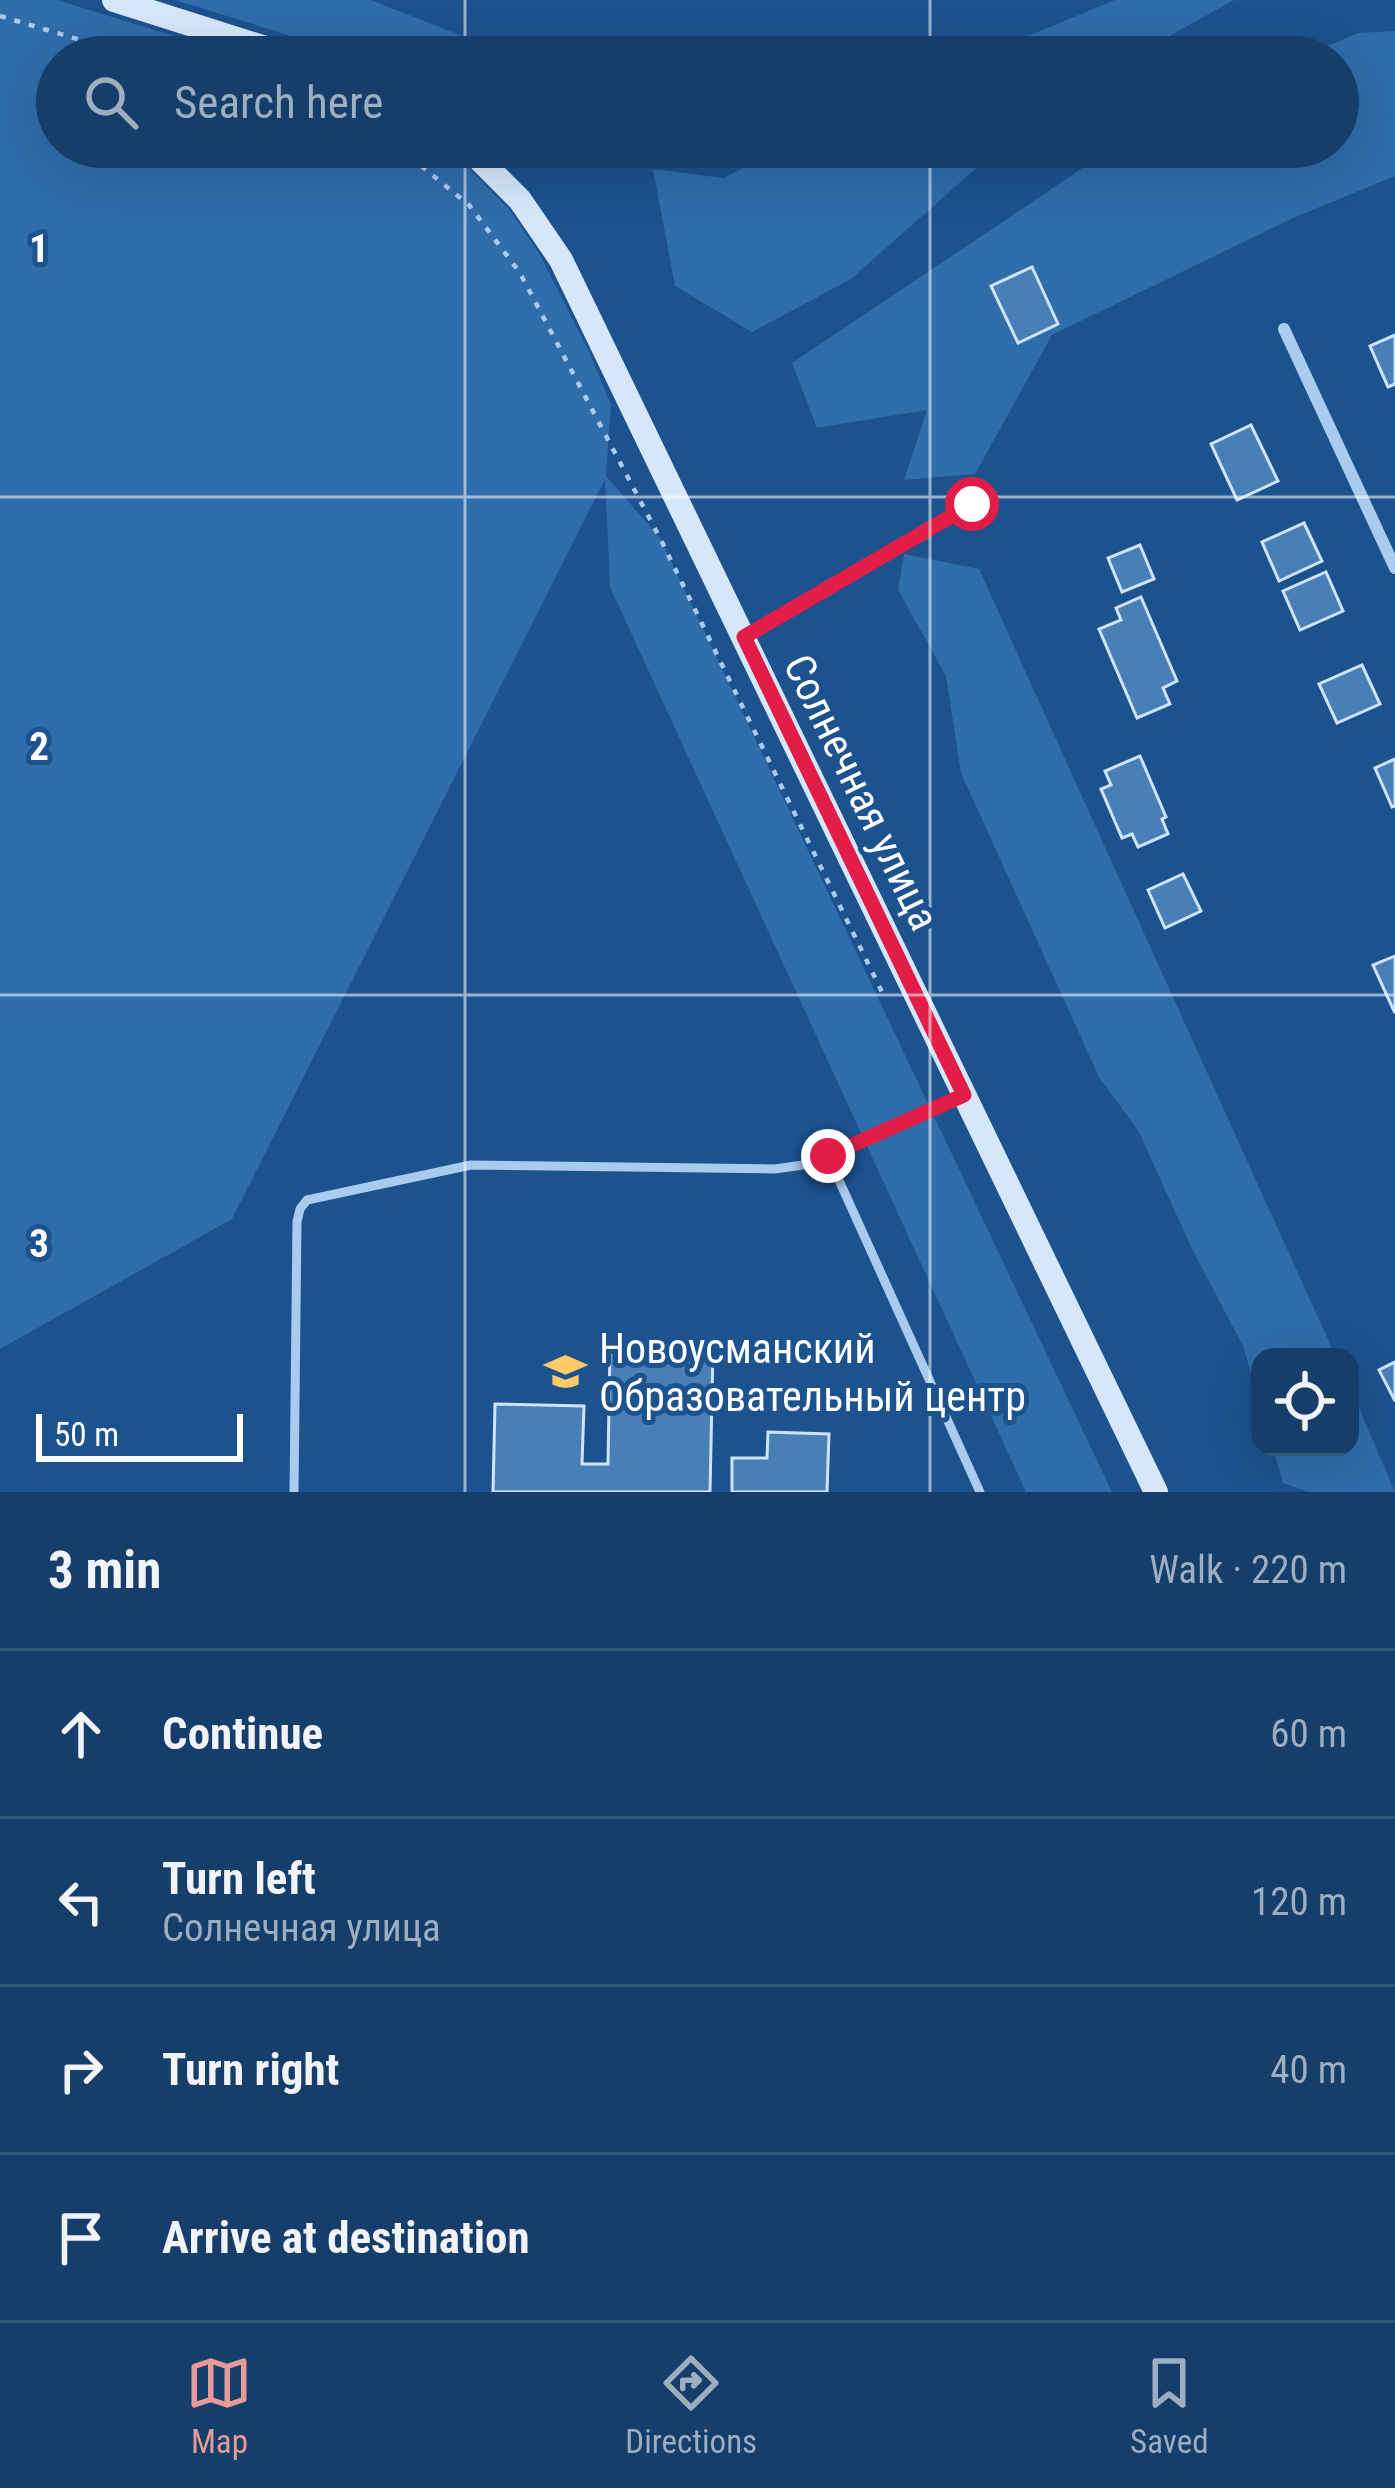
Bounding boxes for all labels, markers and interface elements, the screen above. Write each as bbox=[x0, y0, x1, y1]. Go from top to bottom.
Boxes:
search box bbox=[36, 36, 1359, 168]
icon: search bbox=[78, 69, 144, 135]
text: Search here bbox=[174, 76, 383, 129]
text: 1 bbox=[29, 226, 49, 272]
route start bbox=[945, 477, 999, 531]
street label: Солнечная улица bbox=[774, 647, 949, 938]
text: 2 bbox=[29, 724, 49, 770]
route end bbox=[801, 1129, 855, 1183]
text: 3 bbox=[29, 1221, 49, 1267]
place label: Новоусманский Образовательный центр bbox=[599, 1324, 1026, 1421]
map controls bbox=[1251, 1348, 1359, 1456]
button: locate bbox=[1251, 1348, 1359, 1456]
school or university icon: Новоусманский Образовательный центр bbox=[542, 1349, 588, 1395]
scale bar bbox=[36, 1408, 243, 1461]
text: 50 m bbox=[54, 1415, 119, 1454]
text: 3 min bbox=[48, 1541, 161, 1600]
text: Walk · 220 m bbox=[1149, 1547, 1347, 1593]
icon: ahead bbox=[48, 1701, 114, 1767]
text: Continue bbox=[162, 1707, 323, 1760]
text: 60 m bbox=[1270, 1711, 1347, 1757]
text: Turn left bbox=[162, 1852, 316, 1905]
icon: left bbox=[48, 1869, 114, 1935]
text: 120 m bbox=[1251, 1879, 1347, 1925]
text: Солнечная улица bbox=[162, 1905, 441, 1951]
icon: right bbox=[48, 2037, 114, 2103]
text: Turn right bbox=[162, 2043, 339, 2096]
text: 40 m bbox=[1270, 2047, 1347, 2093]
icon: arrive bbox=[48, 2205, 114, 2271]
text: Arrive at destination bbox=[162, 2211, 530, 2264]
tab: Map bbox=[186, 2350, 252, 2461]
tab: Directions bbox=[625, 2350, 757, 2461]
tab: Saved bbox=[1130, 2350, 1209, 2461]

